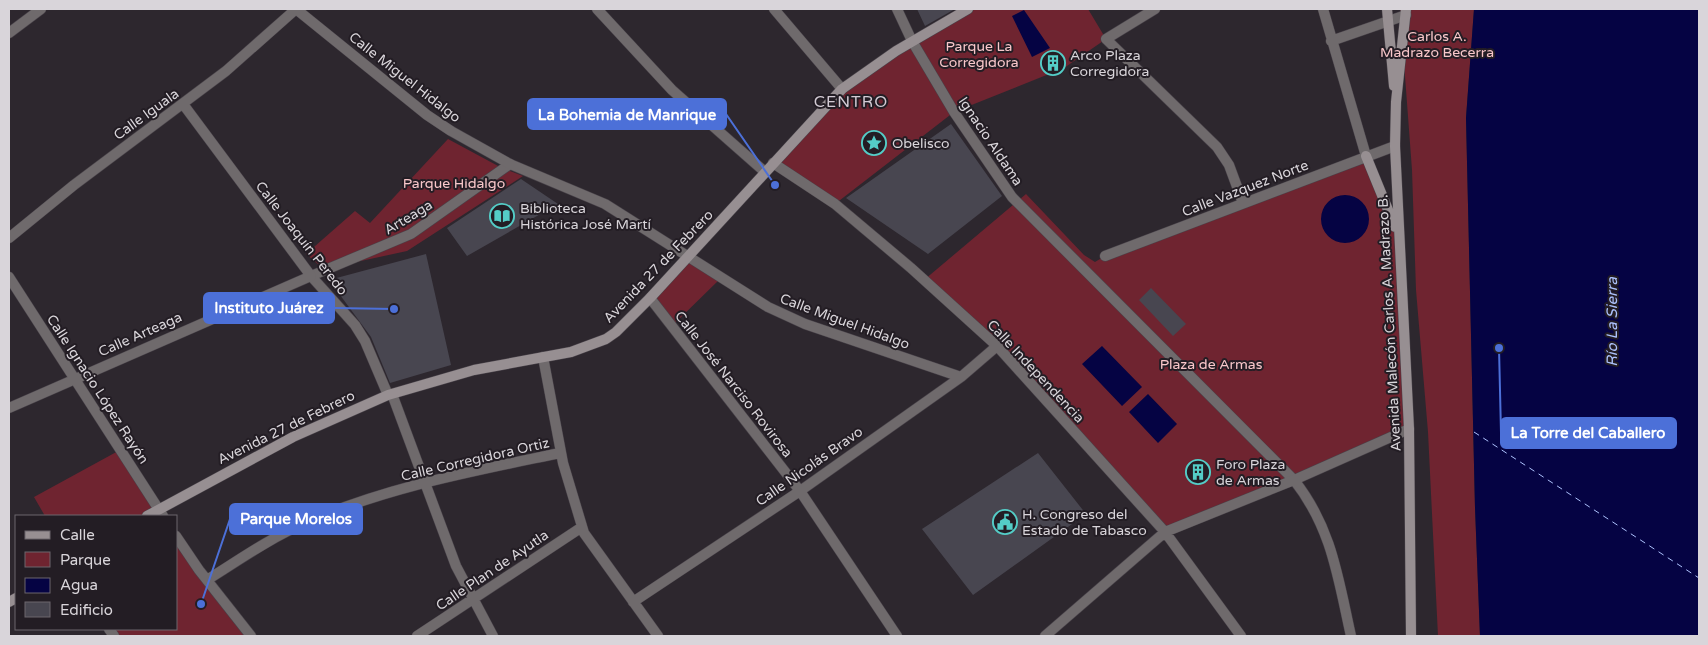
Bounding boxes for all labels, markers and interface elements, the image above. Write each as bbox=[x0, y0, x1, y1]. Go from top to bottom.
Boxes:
park label: Carlos A. Madrazo Becerra bbox=[1380, 28, 1494, 61]
street label: Calle Miguel Hidalgo bbox=[346, 29, 464, 126]
park label: Parque La Corregidora bbox=[939, 38, 1019, 71]
place label: Arco Plaza Corregidora bbox=[1070, 47, 1149, 80]
building icon: Arco Plaza Corregidora bbox=[1040, 50, 1066, 76]
street label: Calle Iguala bbox=[110, 85, 182, 144]
district label: CENTRO bbox=[814, 92, 888, 112]
street label: Ignacio Aldama bbox=[955, 94, 1027, 189]
callout: La Bohemia de Manrique bbox=[528, 99, 726, 129]
text: La Bohemia de Manrique bbox=[538, 106, 717, 125]
place icon: Obelisco bbox=[861, 130, 887, 156]
place label: Obelisco bbox=[892, 135, 950, 152]
street label: Calle Vazquez Norte bbox=[1180, 157, 1311, 220]
park label: Parque Hidalgo bbox=[403, 175, 505, 192]
street label: Calle Joaquín Peredo bbox=[252, 178, 351, 299]
street label: Avenida Malecón Carlos A. Madrazo B. bbox=[1374, 194, 1405, 452]
street label: Arteaga bbox=[381, 196, 436, 238]
place label: Biblioteca Histórica José Martí bbox=[520, 200, 652, 233]
library icon: Biblioteca Histórica José Martí bbox=[489, 203, 515, 229]
street label: Avenida 27 de Febrero bbox=[600, 206, 717, 326]
water label: Río La Sierra bbox=[1603, 277, 1621, 367]
street label: Calle Miguel Hidalgo bbox=[778, 290, 912, 353]
callout: Instituto Juárez bbox=[204, 293, 334, 323]
text: Instituto Juárez bbox=[214, 299, 324, 317]
street label: Calle Arteaga bbox=[96, 308, 185, 360]
street label: Calle José Narciso Rovirosa bbox=[671, 308, 796, 461]
street label: Calle Ignacio López Rayón bbox=[43, 312, 152, 467]
street label: Calle Independencia bbox=[984, 316, 1088, 426]
park label: Plaza de Armas bbox=[1160, 356, 1263, 373]
street label: Avenida 27 de Febrero bbox=[215, 387, 358, 468]
callout: La Torre del Caballero bbox=[1501, 418, 1676, 448]
street label: Calle Nicolás Bravo bbox=[752, 423, 866, 510]
text: La Torre del Caballero bbox=[1511, 424, 1665, 442]
street label: Calle Corregidora Ortiz bbox=[399, 434, 551, 485]
place label: Foro Plaza de Armas bbox=[1216, 456, 1285, 489]
building icon: Foro Plaza de Armas bbox=[1185, 459, 1211, 485]
callout: Parque Morelos bbox=[230, 504, 362, 534]
place label: H. Congreso del Estado de Tabasco bbox=[1022, 506, 1147, 539]
public building icon: H. Congreso del Estado de Tabasco bbox=[992, 509, 1018, 535]
text: Parque Morelos bbox=[240, 510, 352, 529]
legend bbox=[15, 515, 178, 630]
text: Calle bbox=[60, 526, 95, 544]
street label: Calle Plan de Ayutla bbox=[433, 526, 552, 614]
text: Parque bbox=[60, 551, 111, 569]
text: Agua bbox=[60, 576, 98, 594]
text: Edificio bbox=[60, 601, 113, 619]

